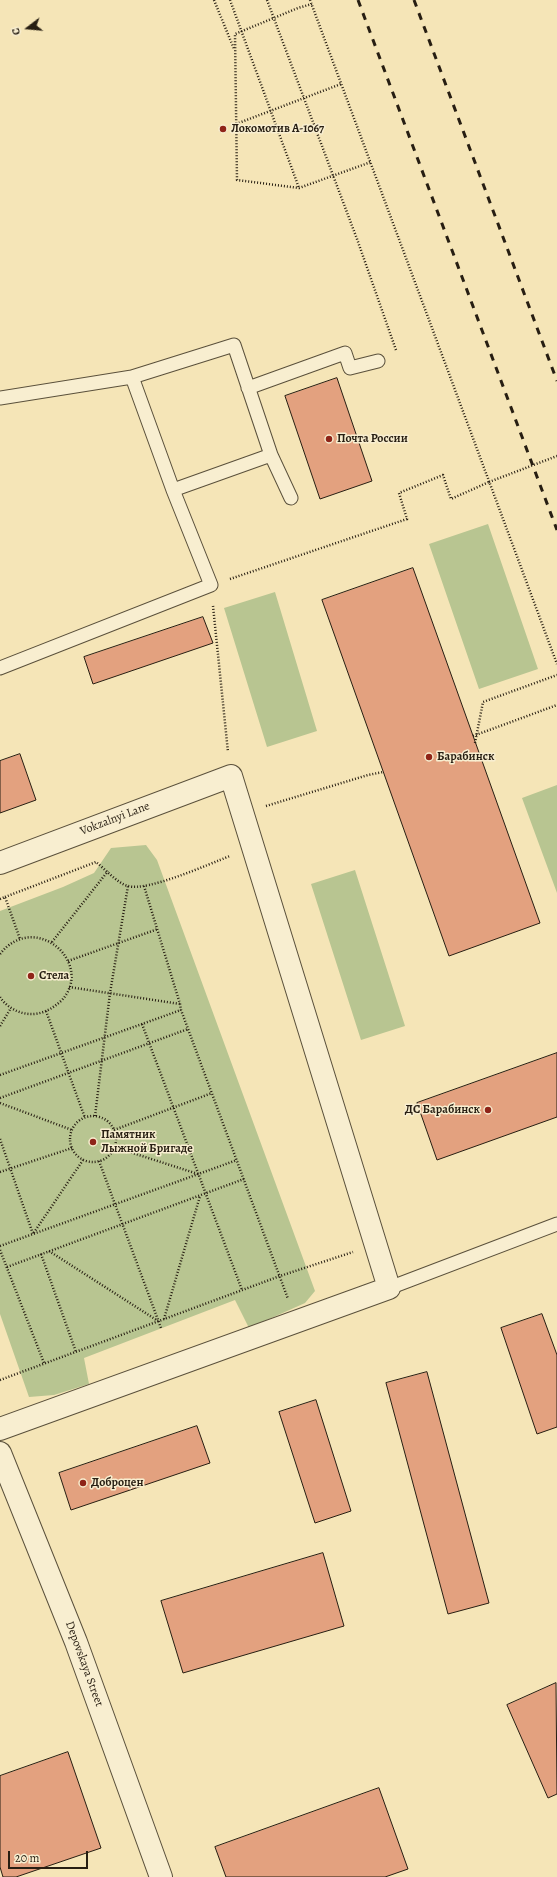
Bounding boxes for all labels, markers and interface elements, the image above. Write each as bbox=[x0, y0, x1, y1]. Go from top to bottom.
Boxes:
north arrow bbox=[8, 8, 48, 48]
text: С bbox=[8, 26, 24, 37]
place label: Локомотив А-1067 bbox=[231, 122, 324, 136]
marker: Локомотив А-1067 bbox=[218, 124, 228, 134]
place label: Почта России bbox=[337, 432, 408, 446]
marker: Почта России bbox=[324, 434, 334, 444]
place label: Барабинск bbox=[437, 750, 494, 764]
marker: Барабинск bbox=[424, 752, 434, 762]
street label: Vokzalnyi Lane bbox=[78, 799, 152, 839]
place label: Стела bbox=[39, 969, 69, 983]
marker: Стела bbox=[26, 971, 36, 981]
place label: ДС Барабинск bbox=[405, 1103, 480, 1117]
marker: ДС Барабинск bbox=[483, 1105, 493, 1115]
place label: Памятник Лыжной Бригаде bbox=[101, 1128, 193, 1156]
marker: Памятник Лыжной Бригаде bbox=[88, 1137, 98, 1147]
place label: Доброцен bbox=[91, 1476, 143, 1490]
marker: Доброцен bbox=[78, 1478, 88, 1488]
street label: Depovskaya Street bbox=[62, 1619, 106, 1709]
scale bar bbox=[10, 1843, 90, 1869]
text: 20 m bbox=[15, 1850, 39, 1866]

